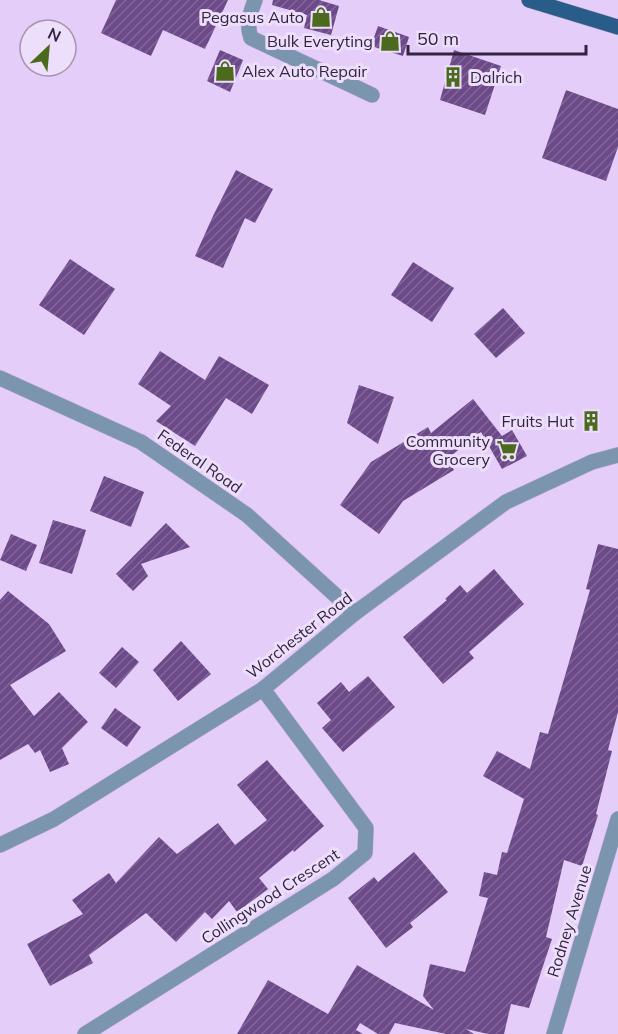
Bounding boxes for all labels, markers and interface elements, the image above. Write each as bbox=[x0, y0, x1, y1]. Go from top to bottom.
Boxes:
shop icon: Pegasus Auto bbox=[309, 5, 333, 29]
place label: Pegasus Auto bbox=[201, 7, 304, 27]
north arrow bbox=[18, 18, 78, 78]
scale bar bbox=[408, 18, 586, 56]
text: N bbox=[45, 23, 64, 46]
text: 50 m bbox=[417, 27, 459, 50]
shop icon: Bulk Everyting bbox=[378, 29, 402, 53]
place label: Bulk Everyting bbox=[267, 31, 373, 51]
shop icon: Alex Auto Repair bbox=[213, 59, 237, 83]
place label: Alex Auto Repair bbox=[242, 61, 367, 81]
building icon: Dalrich bbox=[441, 65, 465, 89]
place label: Dalrich bbox=[470, 67, 522, 87]
building icon: Fruits Hut bbox=[579, 409, 603, 433]
place label: Fruits Hut bbox=[502, 411, 574, 431]
street label: Federal Road bbox=[154, 425, 246, 497]
place label: Community Grocery bbox=[406, 431, 491, 469]
supermarket icon: Community Grocery bbox=[495, 438, 519, 462]
street label: Worchester Road bbox=[242, 587, 356, 683]
street label: Collingwood Crescent bbox=[197, 844, 343, 948]
street label: Rodney Avenue bbox=[542, 863, 596, 979]

